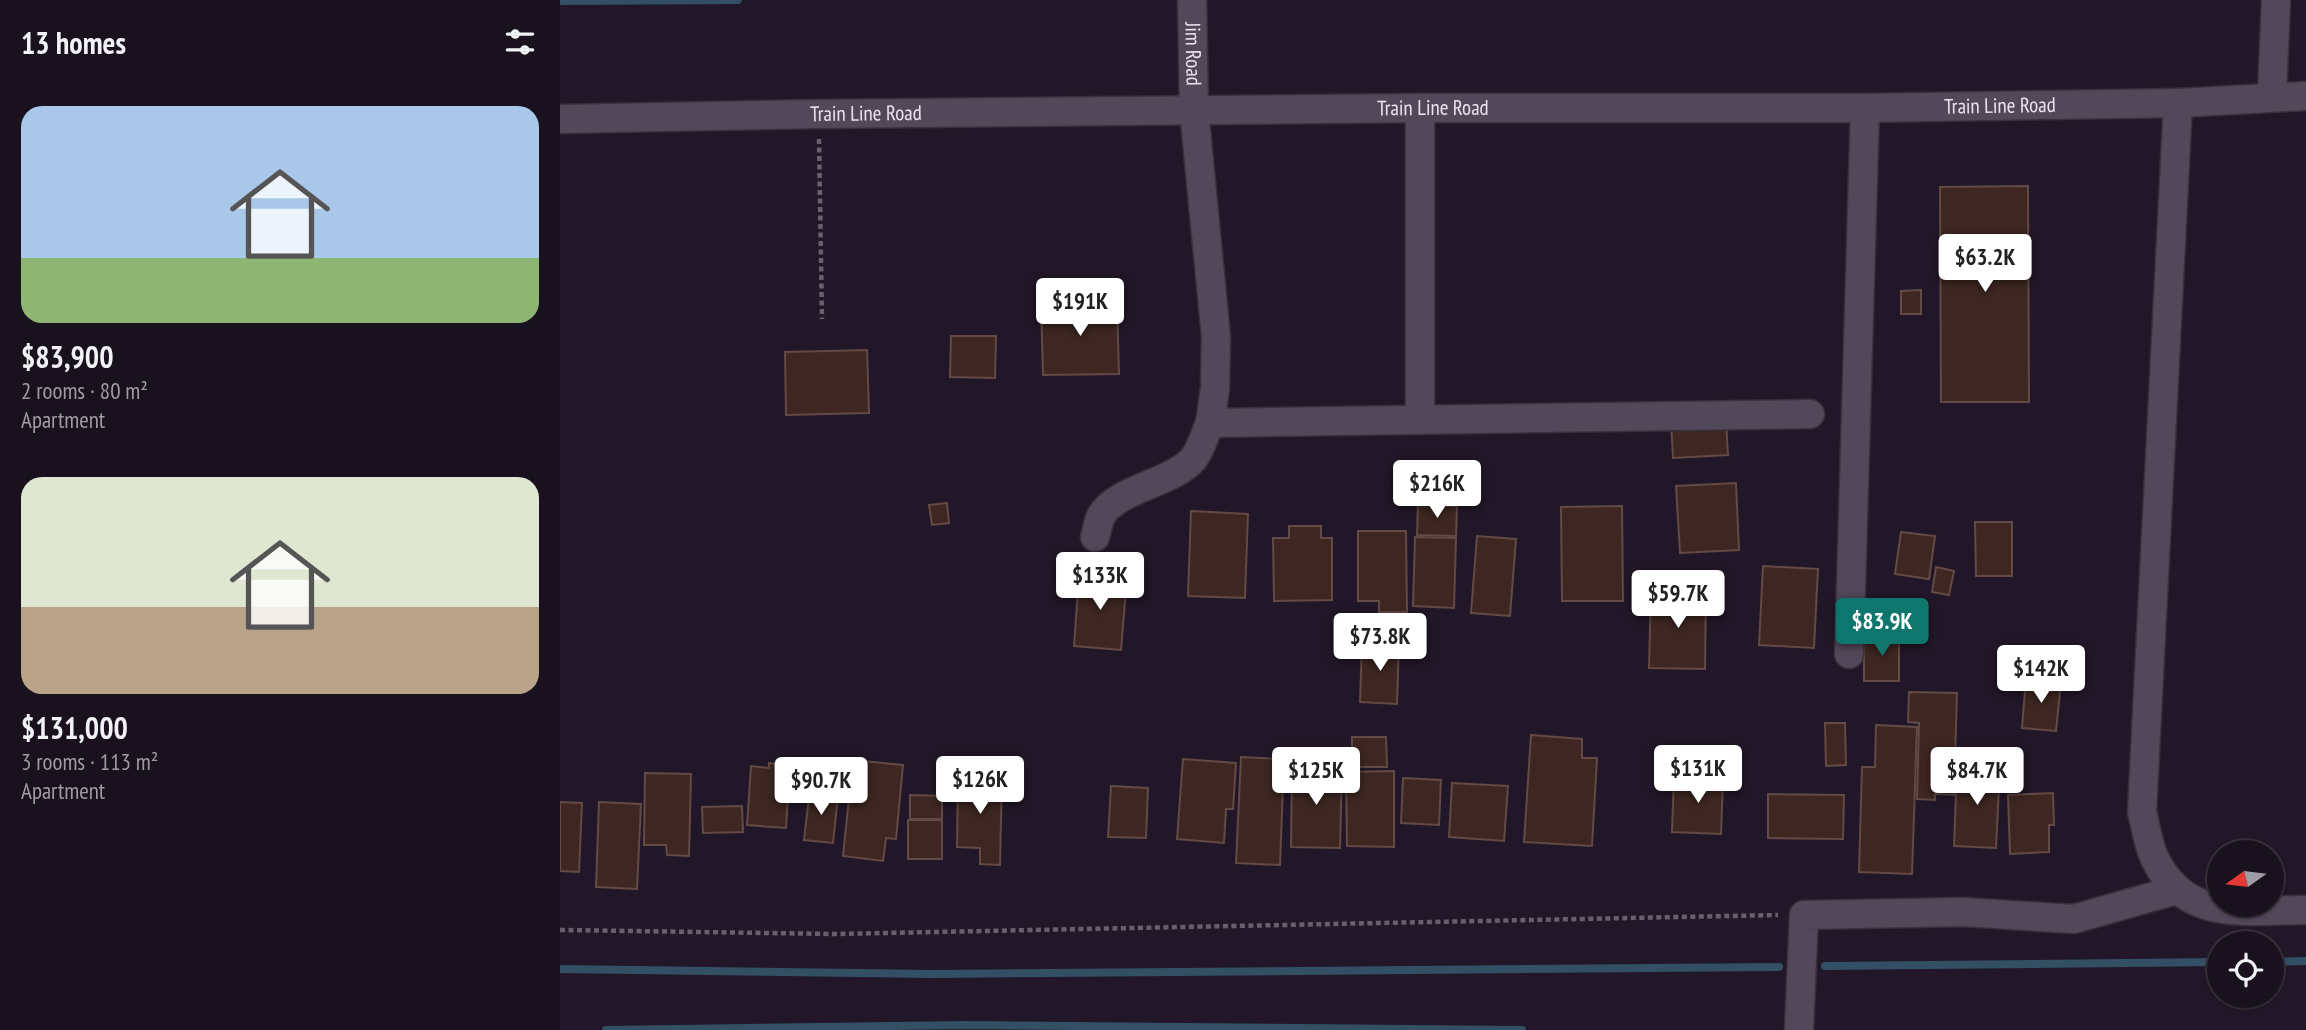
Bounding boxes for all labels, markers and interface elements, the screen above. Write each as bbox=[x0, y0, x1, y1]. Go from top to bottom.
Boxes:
street label: Jim Road bbox=[1179, 21, 1208, 86]
text: 13 homes bbox=[21, 23, 126, 62]
icon: filters bbox=[501, 23, 539, 61]
street label: Train Line Road bbox=[1944, 91, 2056, 120]
street label: Train Line Road bbox=[1377, 94, 1489, 121]
street label: Train Line Road bbox=[810, 99, 922, 127]
icon: home bbox=[217, 151, 343, 277]
pin: $63.2K bbox=[1928, 234, 2042, 294]
text: $63.2K bbox=[1955, 242, 2015, 271]
pin: $191K bbox=[1031, 278, 1129, 338]
text: $191K bbox=[1052, 286, 1108, 315]
text: $83,900 bbox=[21, 337, 114, 376]
text: 2 rooms · 80 m² bbox=[21, 376, 148, 405]
text: Apartment bbox=[21, 405, 105, 434]
pin: $216K bbox=[1388, 461, 1486, 520]
text: $216K bbox=[1409, 468, 1465, 497]
icon: home bbox=[217, 522, 343, 648]
pin: $133K bbox=[1051, 552, 1149, 612]
text: $133K bbox=[1072, 560, 1128, 589]
pin: $59.7K bbox=[1621, 570, 1735, 630]
text: $59.7K bbox=[1648, 578, 1708, 607]
pin: $83.9K bbox=[1825, 598, 1939, 658]
text: $83.9K bbox=[1852, 606, 1912, 635]
pin: $73.8K bbox=[1323, 614, 1437, 673]
text: $73.8K bbox=[1350, 621, 1410, 650]
pin: $142K bbox=[1992, 646, 2090, 705]
text: $142K bbox=[2013, 653, 2069, 682]
text: $131,000 bbox=[21, 708, 128, 747]
pin: $131K bbox=[1649, 746, 1747, 805]
text: 3 rooms · 113 m² bbox=[21, 747, 158, 776]
pin: $125K bbox=[1267, 748, 1365, 807]
pin: $84.7K bbox=[1920, 748, 2034, 807]
text: $131K bbox=[1670, 753, 1726, 782]
text: $125K bbox=[1288, 755, 1344, 784]
text: $84.7K bbox=[1947, 755, 2007, 784]
pin: $126K bbox=[931, 756, 1029, 816]
pin: $90.7K bbox=[764, 758, 878, 817]
text: $126K bbox=[952, 764, 1008, 793]
text: $90.7K bbox=[791, 765, 851, 794]
text: Apartment bbox=[21, 776, 105, 805]
north arrow bbox=[2207, 840, 2284, 917]
map controls bbox=[2207, 840, 2284, 1008]
button: locate bbox=[2207, 931, 2284, 1008]

